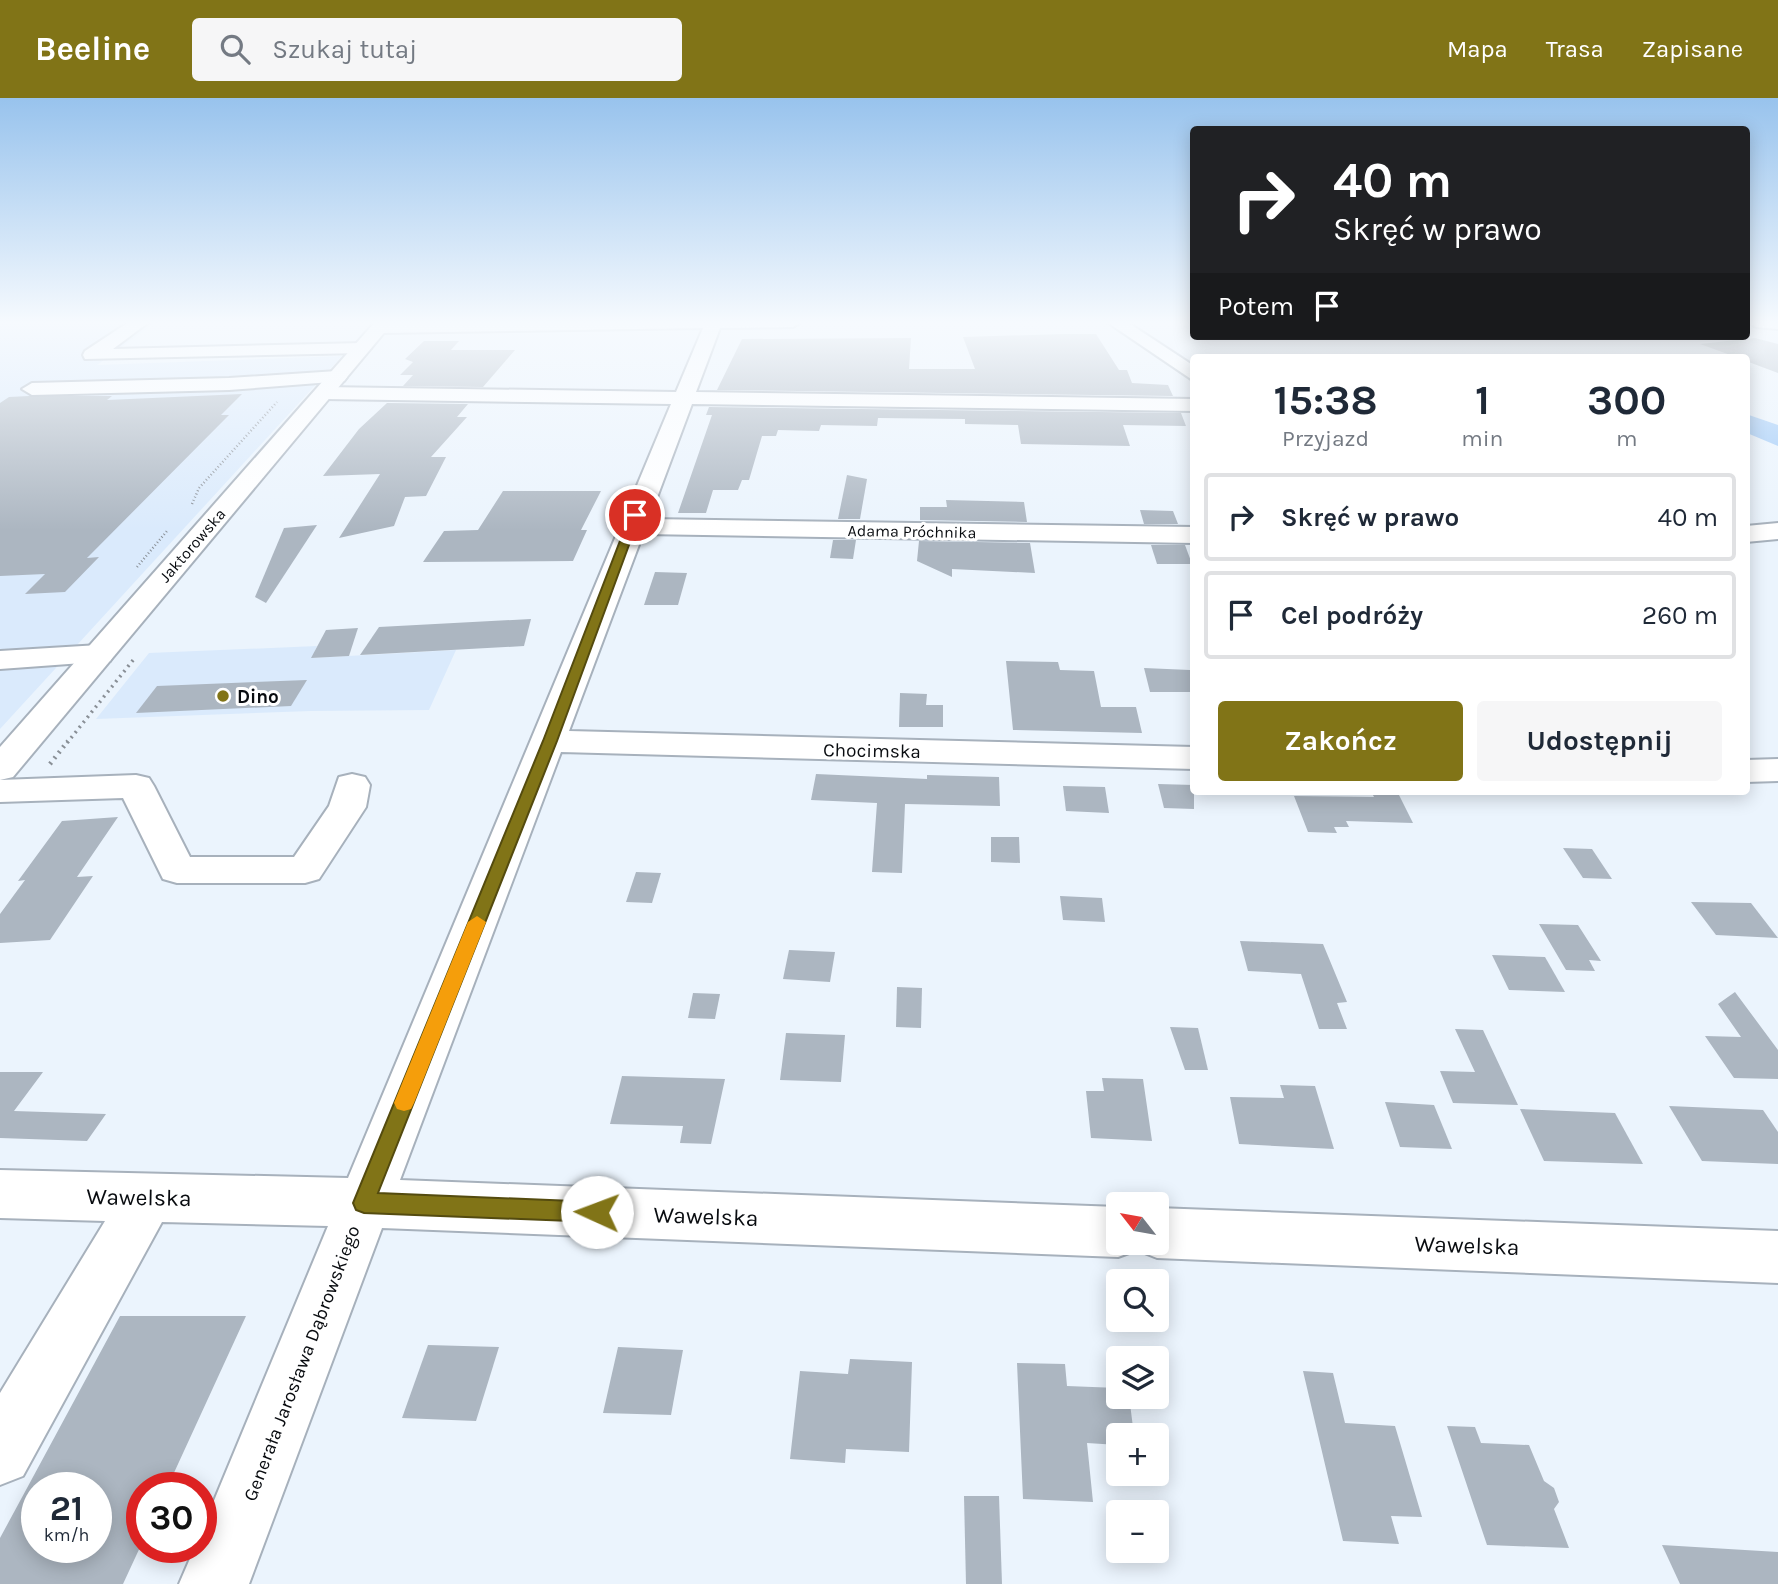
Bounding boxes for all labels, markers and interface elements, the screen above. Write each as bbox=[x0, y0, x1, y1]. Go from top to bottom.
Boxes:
search box bbox=[192, 18, 682, 81]
text: Beeline bbox=[35, 30, 150, 68]
icon: search bbox=[216, 30, 254, 68]
text: Szukaj tutaj bbox=[272, 34, 417, 65]
text: Mapa bbox=[1447, 35, 1508, 63]
text: Trasa bbox=[1546, 35, 1604, 63]
text: Zapisane bbox=[1642, 35, 1743, 63]
text: 40 m bbox=[1333, 152, 1452, 209]
icon: right bbox=[1218, 154, 1309, 245]
text: Skręć w prawo bbox=[1333, 211, 1542, 248]
icon: arrive bbox=[1308, 287, 1346, 325]
text: Potem bbox=[1218, 291, 1294, 322]
text: 15:38 bbox=[1274, 375, 1378, 425]
text: 1 bbox=[1475, 375, 1490, 425]
text: 300 bbox=[1587, 375, 1666, 425]
text: Przyjazd bbox=[1282, 425, 1369, 452]
text: min bbox=[1461, 425, 1504, 452]
text: m bbox=[1616, 425, 1638, 452]
pin bbox=[605, 485, 665, 545]
icon: arrive bbox=[616, 496, 654, 534]
icon: right bbox=[1222, 498, 1260, 536]
text: Skręć w prawo bbox=[1281, 502, 1459, 533]
text: 40 m bbox=[1658, 502, 1718, 533]
street label: Jaktorowska bbox=[155, 505, 230, 586]
street label: Adama Próchnika bbox=[848, 521, 976, 542]
icon: arrive bbox=[1222, 596, 1260, 634]
text: Cel podróży bbox=[1281, 600, 1423, 631]
text: 260 m bbox=[1642, 600, 1718, 631]
place label: Dino bbox=[237, 686, 279, 708]
marker: Dino bbox=[215, 688, 231, 704]
button: Zakończ bbox=[1218, 701, 1463, 781]
button: Udostępnij bbox=[1477, 701, 1722, 781]
street label: Chocimska bbox=[823, 739, 921, 763]
position arrow bbox=[560, 1175, 634, 1249]
street label: Wawelska bbox=[86, 1183, 192, 1212]
north arrow bbox=[1106, 1192, 1169, 1255]
map controls bbox=[1106, 1192, 1169, 1563]
street label: Wawelska bbox=[653, 1201, 759, 1232]
street label: Generała Jarosława Dąbrowskiego bbox=[239, 1223, 365, 1504]
street label: Wawelska bbox=[1414, 1230, 1520, 1261]
button: search bbox=[1106, 1269, 1169, 1332]
button: layers bbox=[1106, 1346, 1169, 1409]
button: + bbox=[1106, 1423, 1169, 1486]
speed limit sign: 30 bbox=[126, 1472, 217, 1563]
text: 21 bbox=[50, 1488, 83, 1529]
button: − bbox=[1106, 1500, 1169, 1563]
text: km/h bbox=[44, 1524, 89, 1546]

